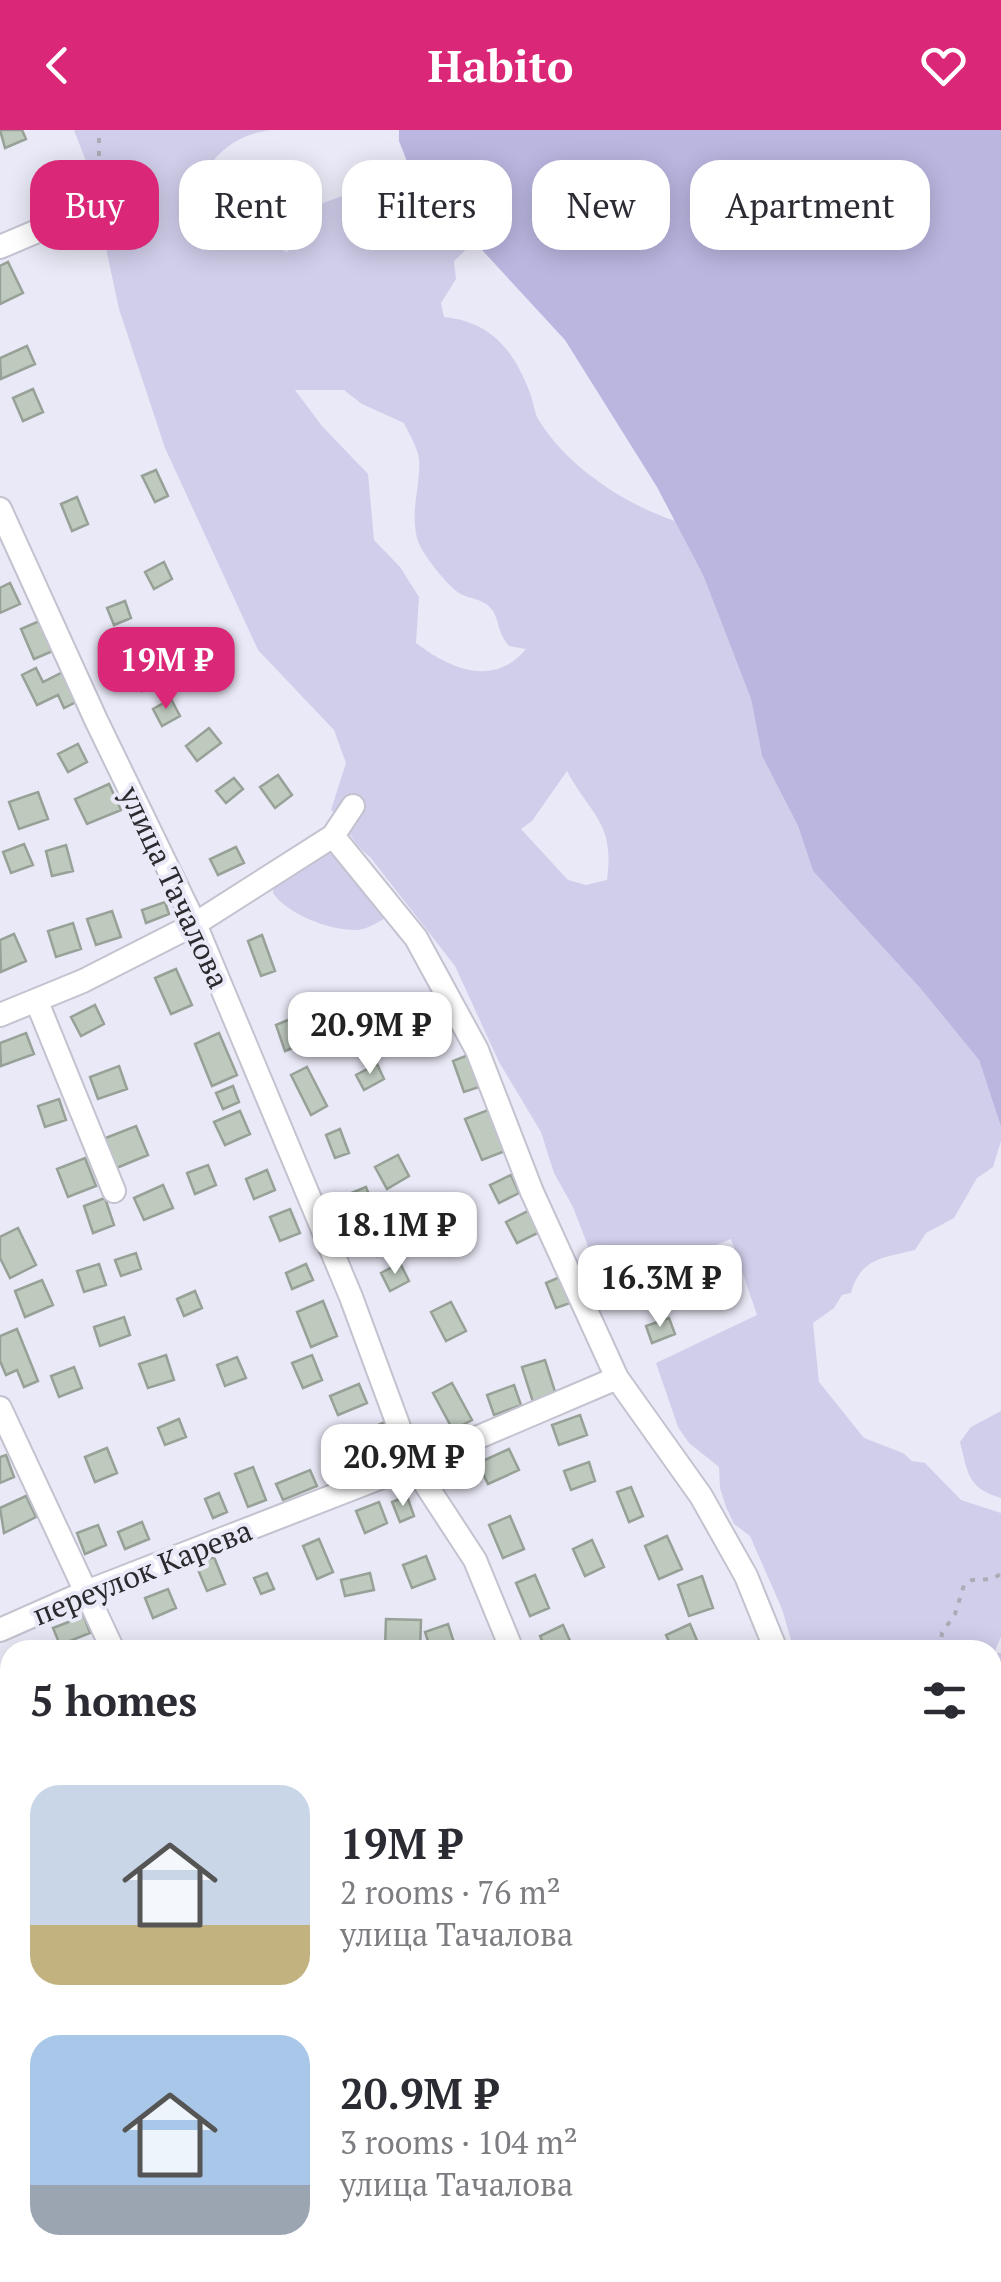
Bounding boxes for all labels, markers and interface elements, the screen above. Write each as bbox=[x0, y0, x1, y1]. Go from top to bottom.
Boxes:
text: Habito bbox=[428, 35, 573, 95]
icon: back bbox=[30, 38, 85, 93]
icon: heart bbox=[916, 38, 971, 93]
chip: Buy bbox=[30, 160, 159, 250]
chip: Rent bbox=[179, 160, 322, 250]
chip: Filters bbox=[342, 160, 512, 250]
chip: New bbox=[532, 160, 670, 250]
chip: Apartment bbox=[690, 160, 930, 250]
pin: 19M ₽ bbox=[96, 627, 236, 712]
text: 19M ₽ bbox=[120, 638, 212, 680]
street label: улица Тачалова bbox=[110, 779, 239, 994]
pin: 20.9M ₽ bbox=[278, 992, 462, 1077]
text: 20.9M ₽ bbox=[310, 1003, 430, 1045]
pin: 18.1M ₽ bbox=[303, 1192, 487, 1277]
text: 18.1M ₽ bbox=[335, 1203, 455, 1245]
pin: 16.3M ₽ bbox=[568, 1245, 752, 1330]
text: 16.3M ₽ bbox=[600, 1256, 720, 1298]
pin: 20.9M ₽ bbox=[311, 1424, 495, 1509]
text: 20.9M ₽ bbox=[343, 1435, 463, 1477]
street label: переулок Карева bbox=[26, 1510, 258, 1634]
text: 5 homes bbox=[30, 1672, 197, 1728]
icon: filters bbox=[917, 1673, 972, 1728]
text: 19M ₽ bbox=[340, 1815, 462, 1871]
icon: home bbox=[110, 1825, 230, 1945]
text: 2 rooms · 76 m² bbox=[340, 1871, 561, 1913]
text: улица Тачалова bbox=[340, 1913, 573, 1955]
text: 20.9M ₽ bbox=[340, 2065, 498, 2121]
icon: home bbox=[110, 2075, 230, 2195]
text: 3 rooms · 104 m² bbox=[340, 2121, 578, 2163]
text: улица Тачалова bbox=[340, 2163, 573, 2205]

